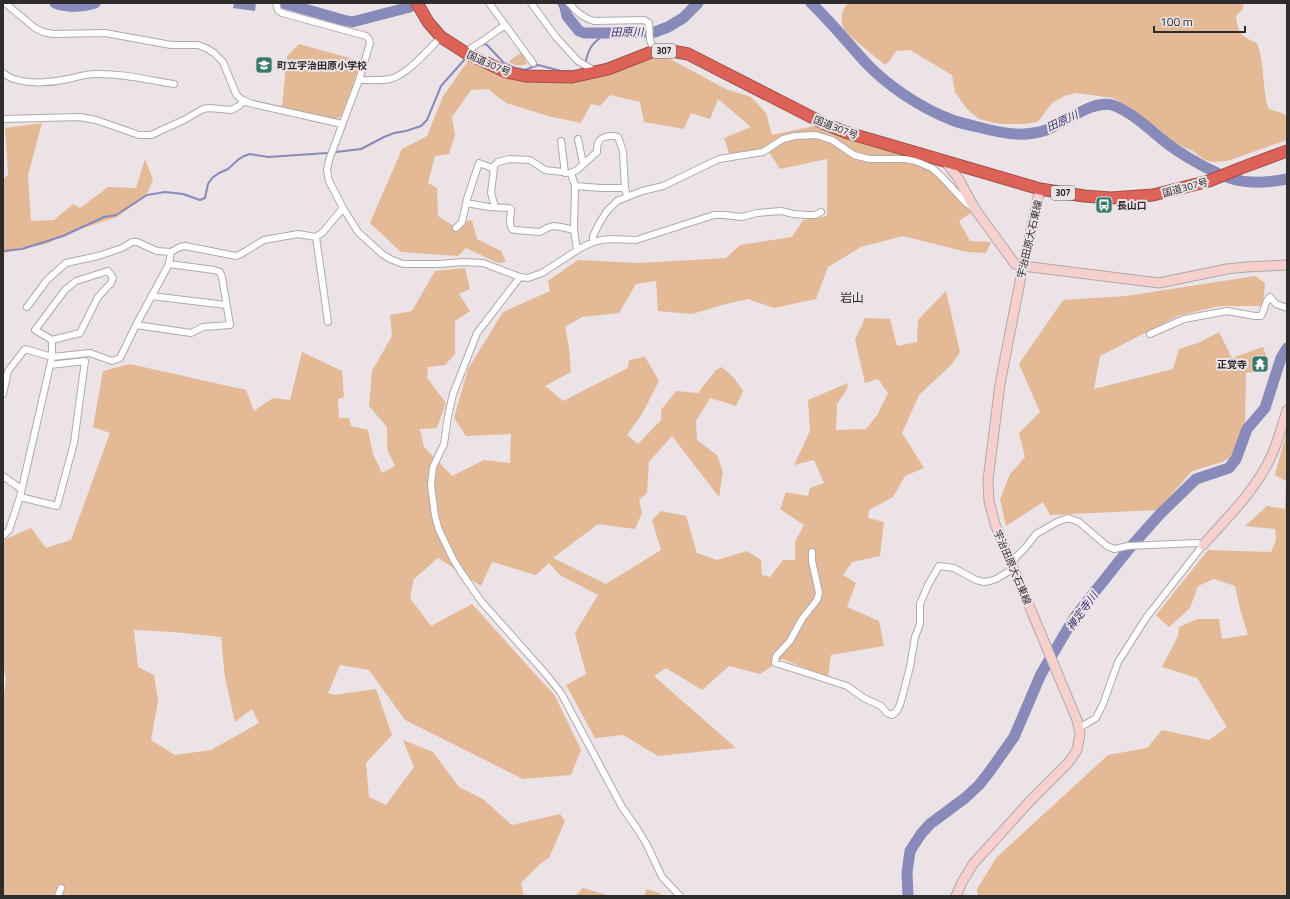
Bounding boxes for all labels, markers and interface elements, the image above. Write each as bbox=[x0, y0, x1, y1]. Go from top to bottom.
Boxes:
scale bar bbox=[1154, 8, 1245, 34]
text: 100 m bbox=[1160, 12, 1193, 31]
water label: 田原川 bbox=[610, 24, 645, 40]
road number: 307 bbox=[652, 44, 676, 58]
street label: 国道307号 bbox=[464, 47, 513, 80]
school or university icon: 町立宇治田原小学校 bbox=[254, 55, 274, 75]
place label: 町立宇治田原小学校 bbox=[277, 58, 367, 73]
water label: 田原川 bbox=[1044, 106, 1081, 135]
street label: 国道307号 bbox=[811, 112, 860, 143]
street label: 国道307号 bbox=[1161, 174, 1210, 201]
road number: 307 bbox=[1051, 186, 1075, 200]
bus stop icon: 長山口 bbox=[1094, 195, 1114, 215]
street label: 宇治田原大石東線 bbox=[1013, 198, 1046, 280]
place label: 長山口 bbox=[1117, 198, 1147, 213]
district label: 岩山 bbox=[840, 288, 864, 307]
temple icon: 正覚寺 bbox=[1250, 354, 1270, 374]
place label: 正覚寺 bbox=[1217, 357, 1247, 372]
street label: 宇治田原大石東線 bbox=[990, 527, 1035, 607]
water label: 禅定寺川 bbox=[1063, 588, 1102, 634]

